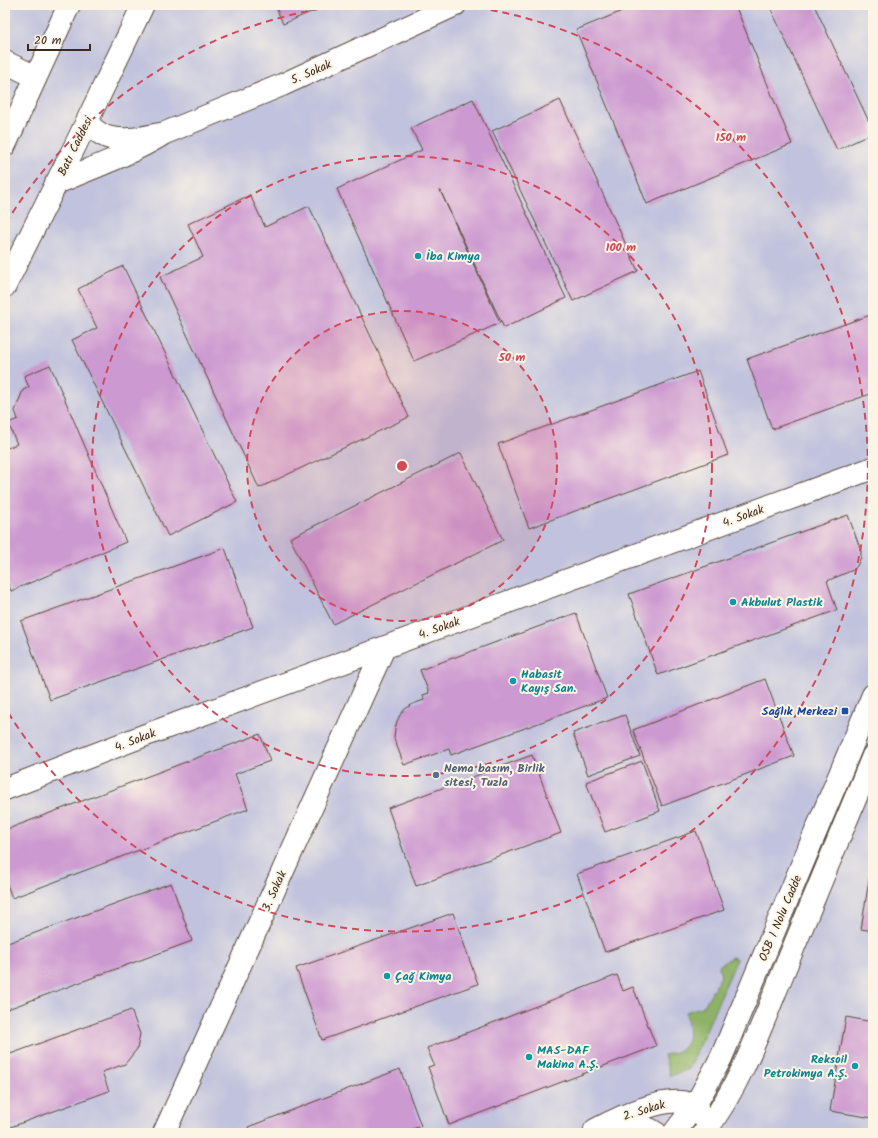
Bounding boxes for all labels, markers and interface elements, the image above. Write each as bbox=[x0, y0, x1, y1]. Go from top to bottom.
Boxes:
scale bar bbox=[28, 26, 90, 52]
text: 20 m bbox=[34, 31, 62, 50]
street label: 5. Sokak bbox=[288, 55, 335, 90]
street label: Batı Caddesi bbox=[53, 112, 99, 179]
text: 150 m bbox=[716, 128, 746, 147]
text: 100 m bbox=[606, 238, 636, 257]
place label: İba Kimya bbox=[426, 247, 480, 266]
marker: İba Kimya bbox=[413, 251, 423, 261]
text: 50 m bbox=[498, 348, 526, 367]
centre of rings bbox=[395, 459, 409, 473]
street label: 4. Sokak bbox=[720, 500, 767, 533]
place label: Akbulut Plastik bbox=[741, 593, 823, 612]
marker: Akbulut Plastik bbox=[728, 597, 738, 607]
street label: 4. Sokak bbox=[416, 612, 463, 645]
place label: Habasit Kayış San. bbox=[521, 665, 576, 698]
marker: Habasit Kayış San. bbox=[508, 676, 518, 686]
place label: Sağlık Merkezi bbox=[762, 702, 838, 721]
marker: Sağlık Merkezi bbox=[840, 706, 850, 716]
street label: 4. Sokak bbox=[112, 724, 159, 757]
place label: Nema basım, Birlik sitesi, Tuzla bbox=[444, 759, 546, 792]
marker: Nema basım, Birlik sitesi, Tuzla bbox=[431, 770, 441, 780]
street label: 3. Sokak bbox=[257, 867, 292, 915]
street label: OSB 1 Nolu Cadde bbox=[754, 872, 807, 964]
place label: Çağ Kimya bbox=[395, 967, 451, 986]
marker: Çağ Kimya bbox=[382, 971, 392, 981]
place label: MAS-DAF Makina A.Ş. bbox=[537, 1041, 598, 1074]
place label: Reksoil Petrokimya A.Ş. bbox=[764, 1050, 848, 1083]
marker: MAS-DAF Makina A.Ş. bbox=[524, 1052, 534, 1062]
marker: Reksoil Petrokimya A.Ş. bbox=[850, 1061, 860, 1071]
street label: 2. Sokak bbox=[621, 1095, 668, 1126]

